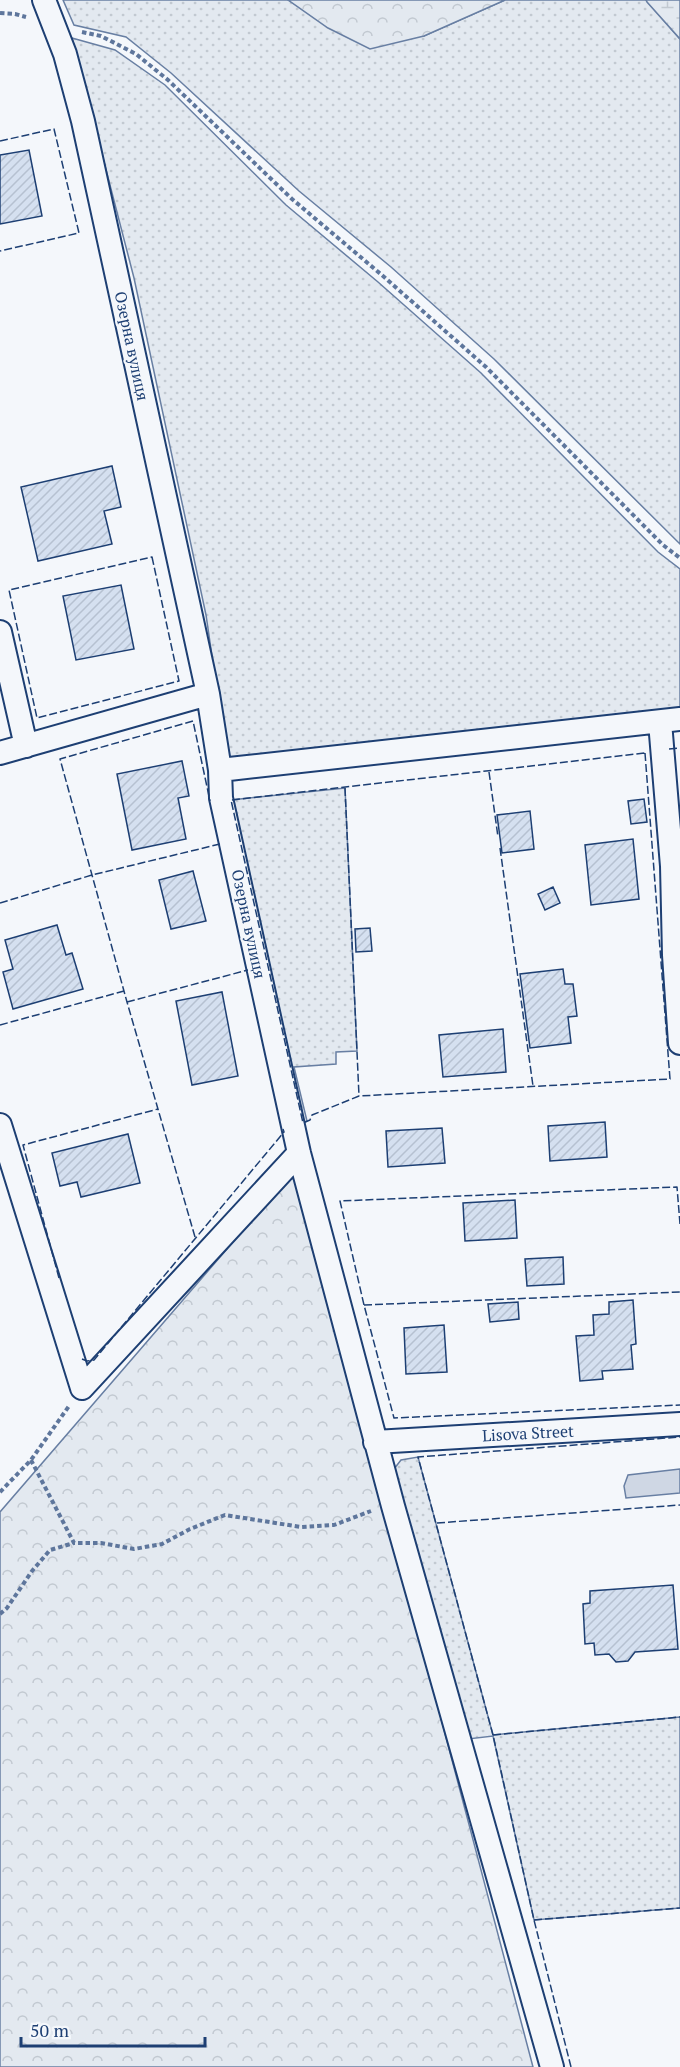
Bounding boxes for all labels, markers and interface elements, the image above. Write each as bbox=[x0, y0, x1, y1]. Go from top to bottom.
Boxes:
street label: Озерна вулиця bbox=[110, 289, 154, 403]
street label: Озерна вулиця bbox=[227, 867, 271, 981]
street label: Lisova Street bbox=[482, 1420, 575, 1446]
scale bar bbox=[21, 2010, 206, 2048]
text: 50 m bbox=[30, 2018, 70, 2042]

